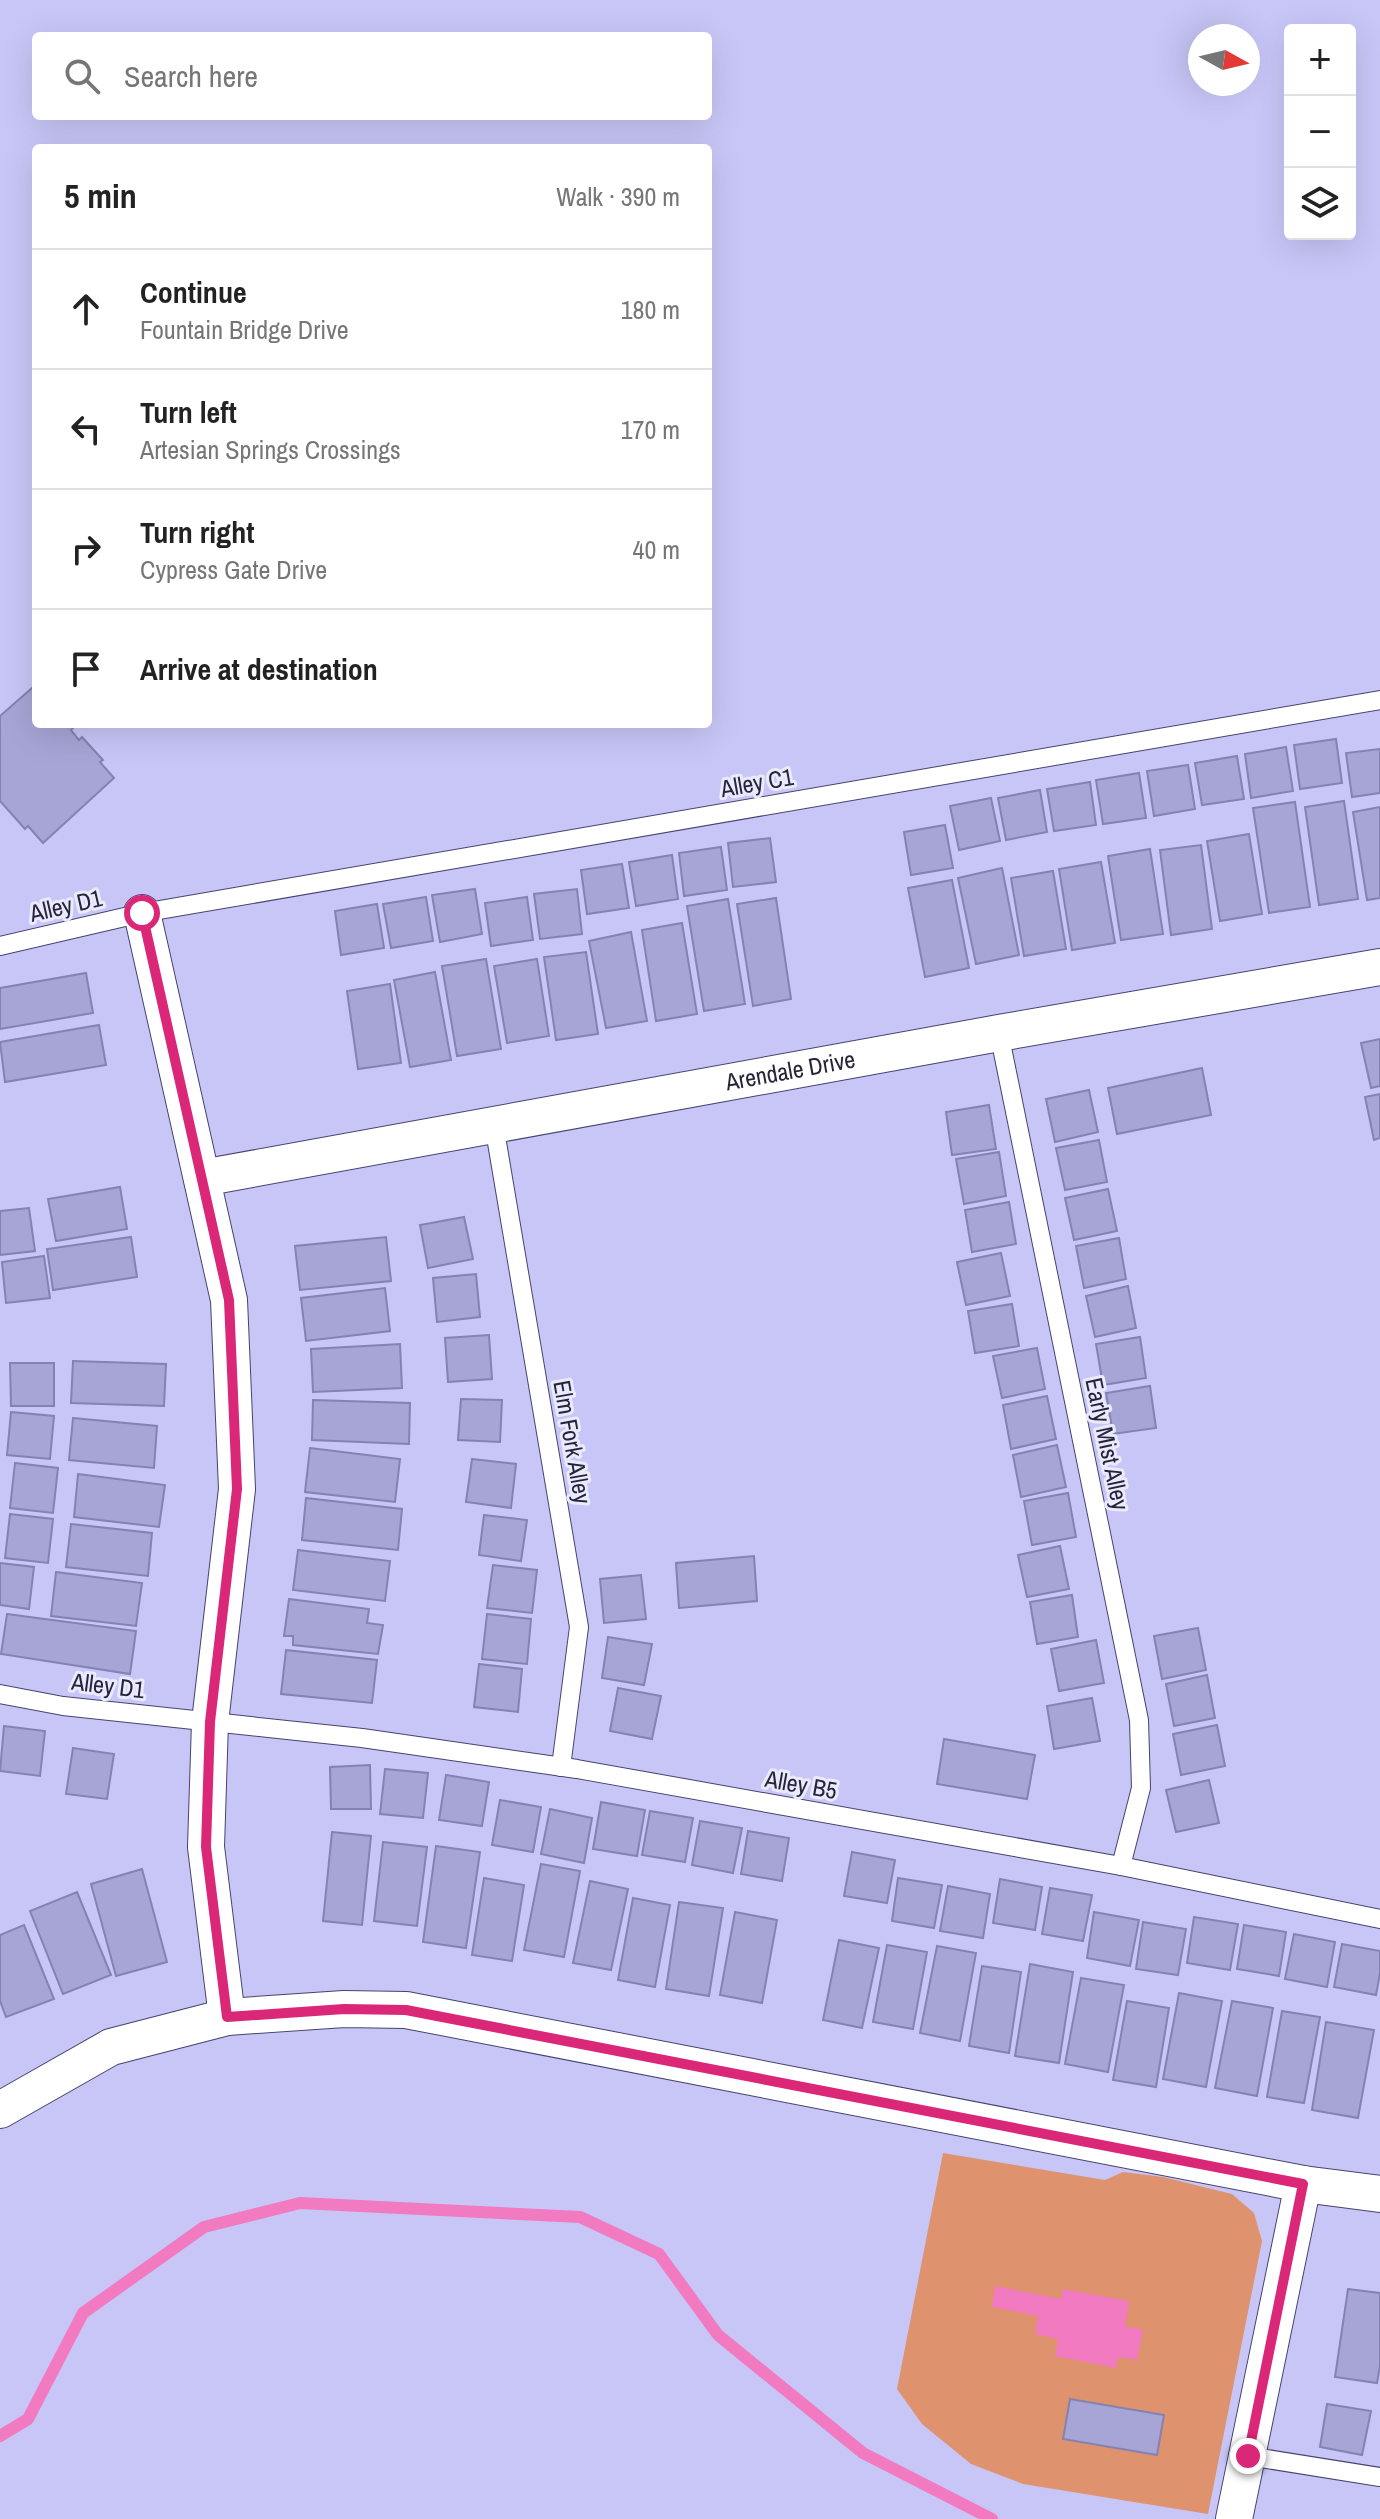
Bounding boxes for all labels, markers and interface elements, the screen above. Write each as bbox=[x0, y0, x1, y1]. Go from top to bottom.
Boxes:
north arrow bbox=[1188, 24, 1260, 96]
map controls bbox=[1284, 24, 1356, 240]
button: + bbox=[1284, 24, 1356, 96]
search box bbox=[32, 32, 712, 120]
icon: search bbox=[60, 54, 104, 98]
text: Search here bbox=[124, 56, 258, 96]
button: − bbox=[1284, 96, 1356, 168]
button: layers bbox=[1284, 168, 1356, 240]
text: 5 min bbox=[64, 173, 137, 219]
text: Walk · 390 m bbox=[556, 179, 680, 214]
text: Continue bbox=[140, 272, 247, 312]
icon: ahead bbox=[64, 287, 108, 331]
text: 180 m bbox=[621, 292, 680, 327]
text: Fountain Bridge Drive bbox=[140, 312, 349, 347]
text: Turn left bbox=[140, 392, 237, 432]
icon: left bbox=[64, 407, 108, 451]
text: 170 m bbox=[621, 412, 680, 447]
text: Artesian Springs Crossings bbox=[140, 432, 401, 467]
text: Turn right bbox=[140, 512, 254, 552]
icon: right bbox=[64, 527, 108, 571]
text: 40 m bbox=[633, 532, 680, 567]
text: Cypress Gate Drive bbox=[140, 552, 327, 587]
icon: arrive bbox=[64, 647, 108, 691]
text: Arrive at destination bbox=[140, 649, 378, 689]
street label: Alley C1 bbox=[717, 760, 796, 804]
street label: Alley D1 bbox=[25, 881, 105, 929]
route start bbox=[124, 895, 160, 931]
street label: Arendale Drive bbox=[722, 1042, 858, 1098]
street label: Early Mist Alley bbox=[1078, 1375, 1138, 1513]
street label: Elm Fork Alley bbox=[546, 1378, 600, 1506]
street label: Alley D1 bbox=[69, 1665, 146, 1705]
street label: Alley B5 bbox=[762, 1762, 840, 1806]
route end bbox=[1230, 2438, 1266, 2474]

